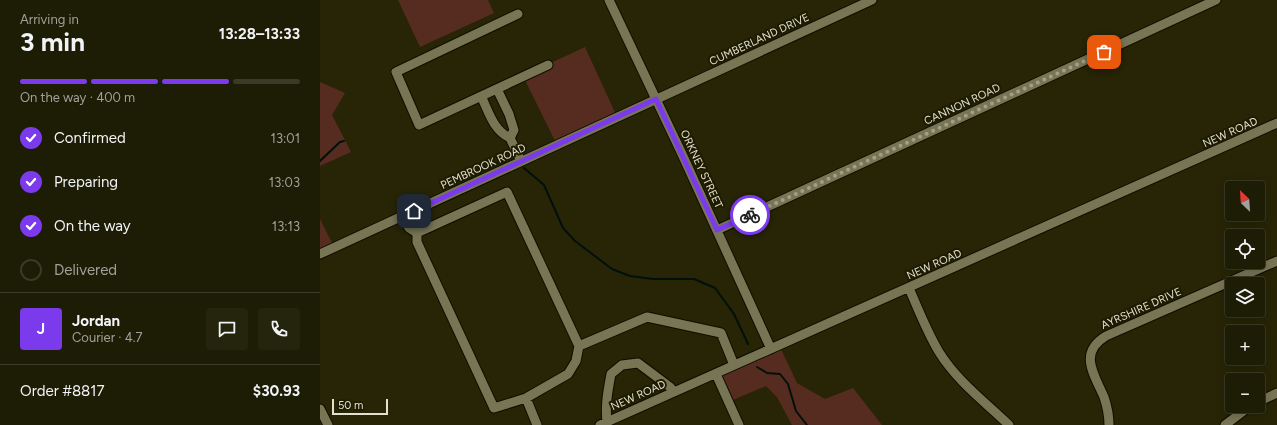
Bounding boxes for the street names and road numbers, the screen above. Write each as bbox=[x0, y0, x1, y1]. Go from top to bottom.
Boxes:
street label: CUMBERLAND DRIVE bbox=[707, 11, 811, 68]
street label: CANNON ROAD bbox=[922, 81, 1003, 128]
street label: NEW ROAD bbox=[1201, 114, 1260, 150]
street label: ORKNEY STREET bbox=[678, 128, 725, 211]
street label: PEMBROOK ROAD bbox=[438, 141, 528, 192]
street label: NEW ROAD bbox=[905, 246, 964, 282]
street label: AYRSHIRE DRIVE bbox=[1099, 285, 1183, 332]
street label: NEW ROAD bbox=[609, 377, 668, 413]

